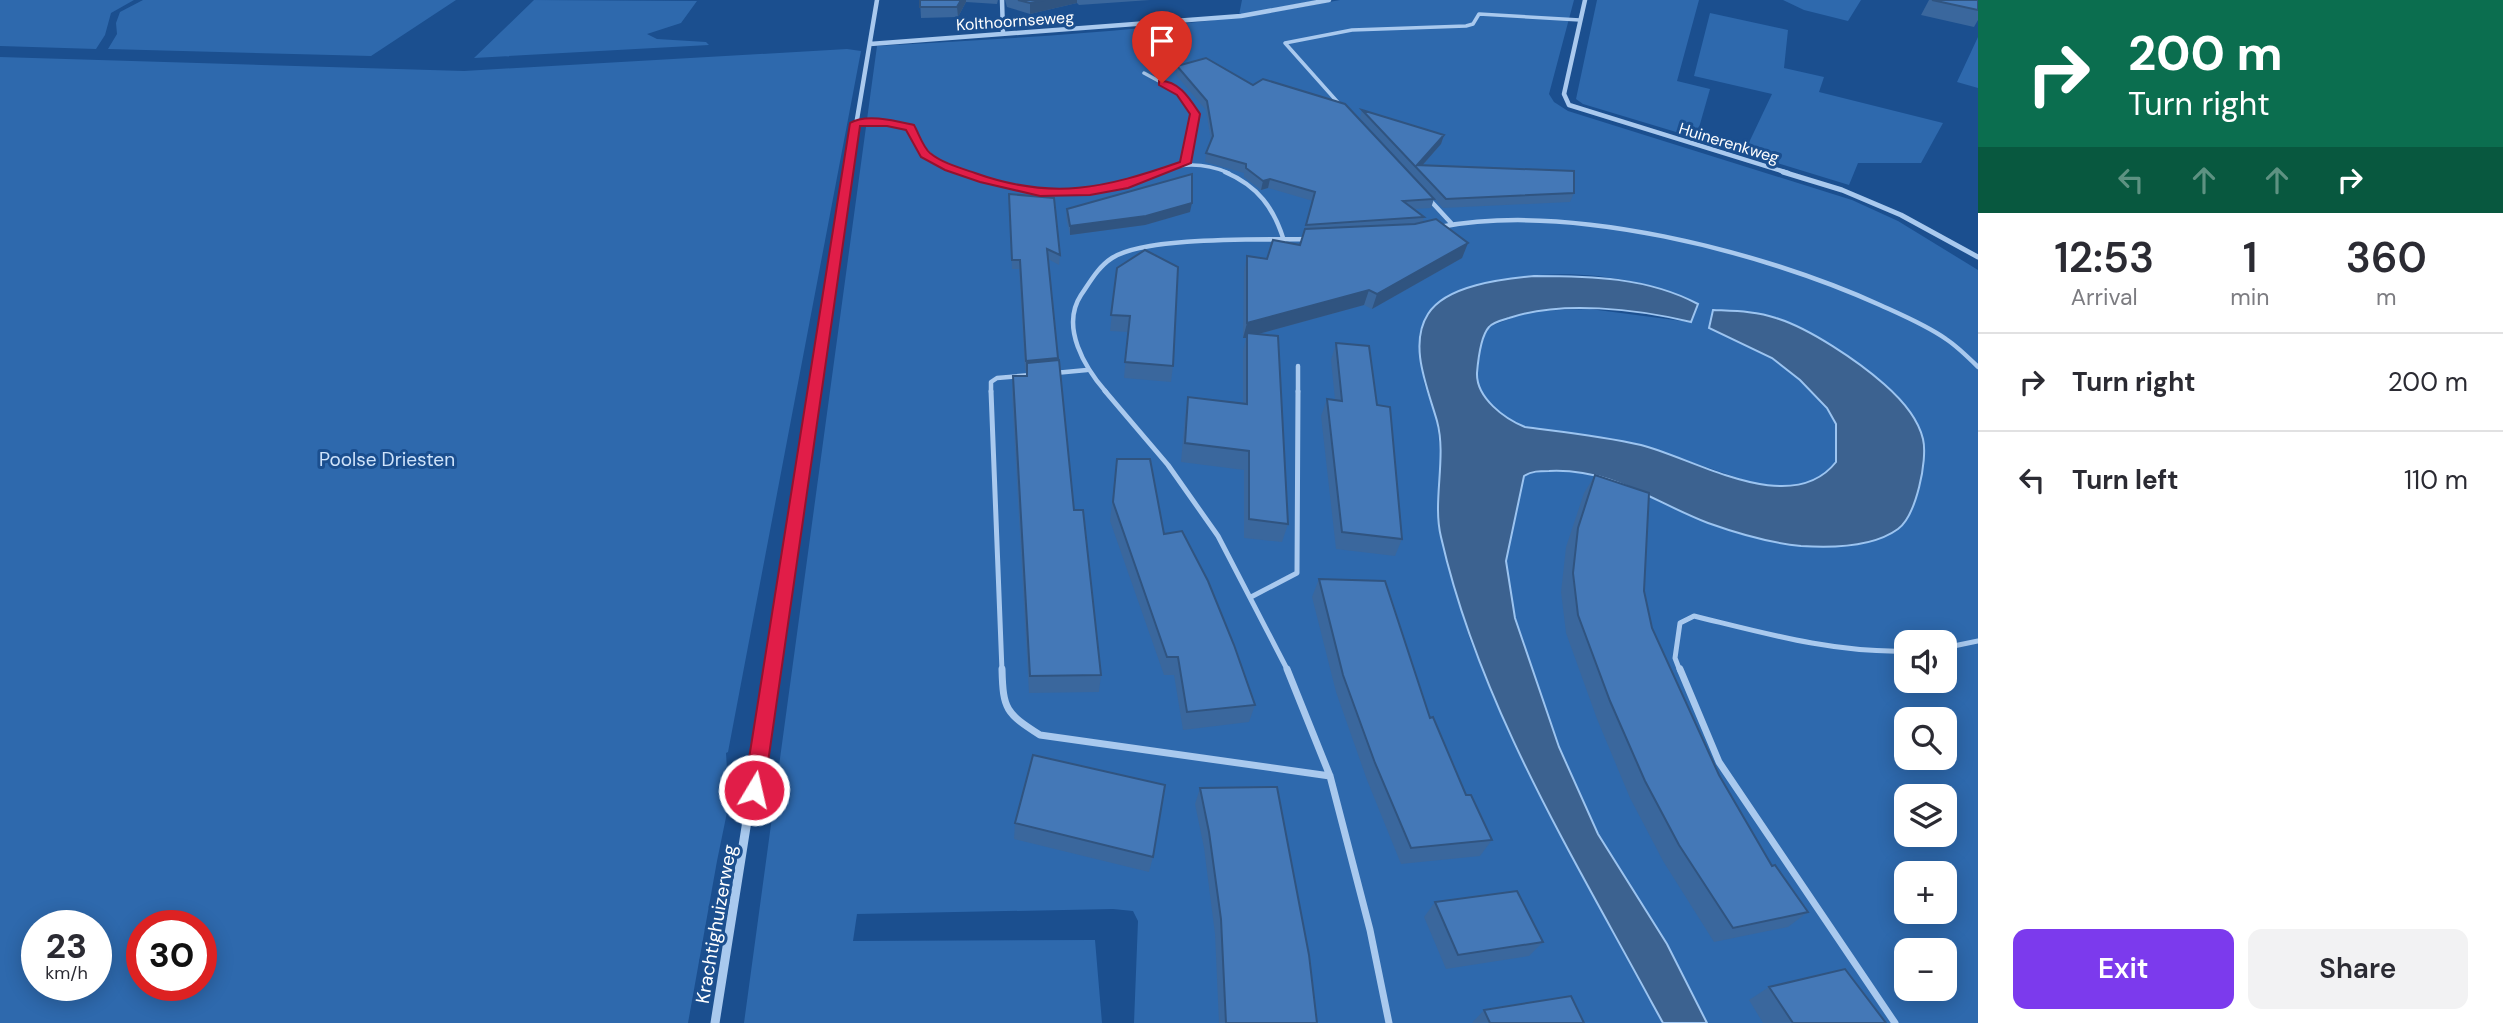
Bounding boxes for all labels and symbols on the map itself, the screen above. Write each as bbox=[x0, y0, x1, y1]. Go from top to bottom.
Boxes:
street label: Kolthoornseweg bbox=[955, 6, 1075, 36]
pin bbox=[1132, 11, 1192, 83]
street label: Huinerenkweg bbox=[1676, 118, 1782, 168]
park label: Poolse Driesten bbox=[319, 447, 455, 472]
position arrow bbox=[717, 753, 791, 827]
street label: Krachtighuizerweg bbox=[690, 842, 742, 1006]
speed limit sign: 30 bbox=[126, 910, 217, 1001]

